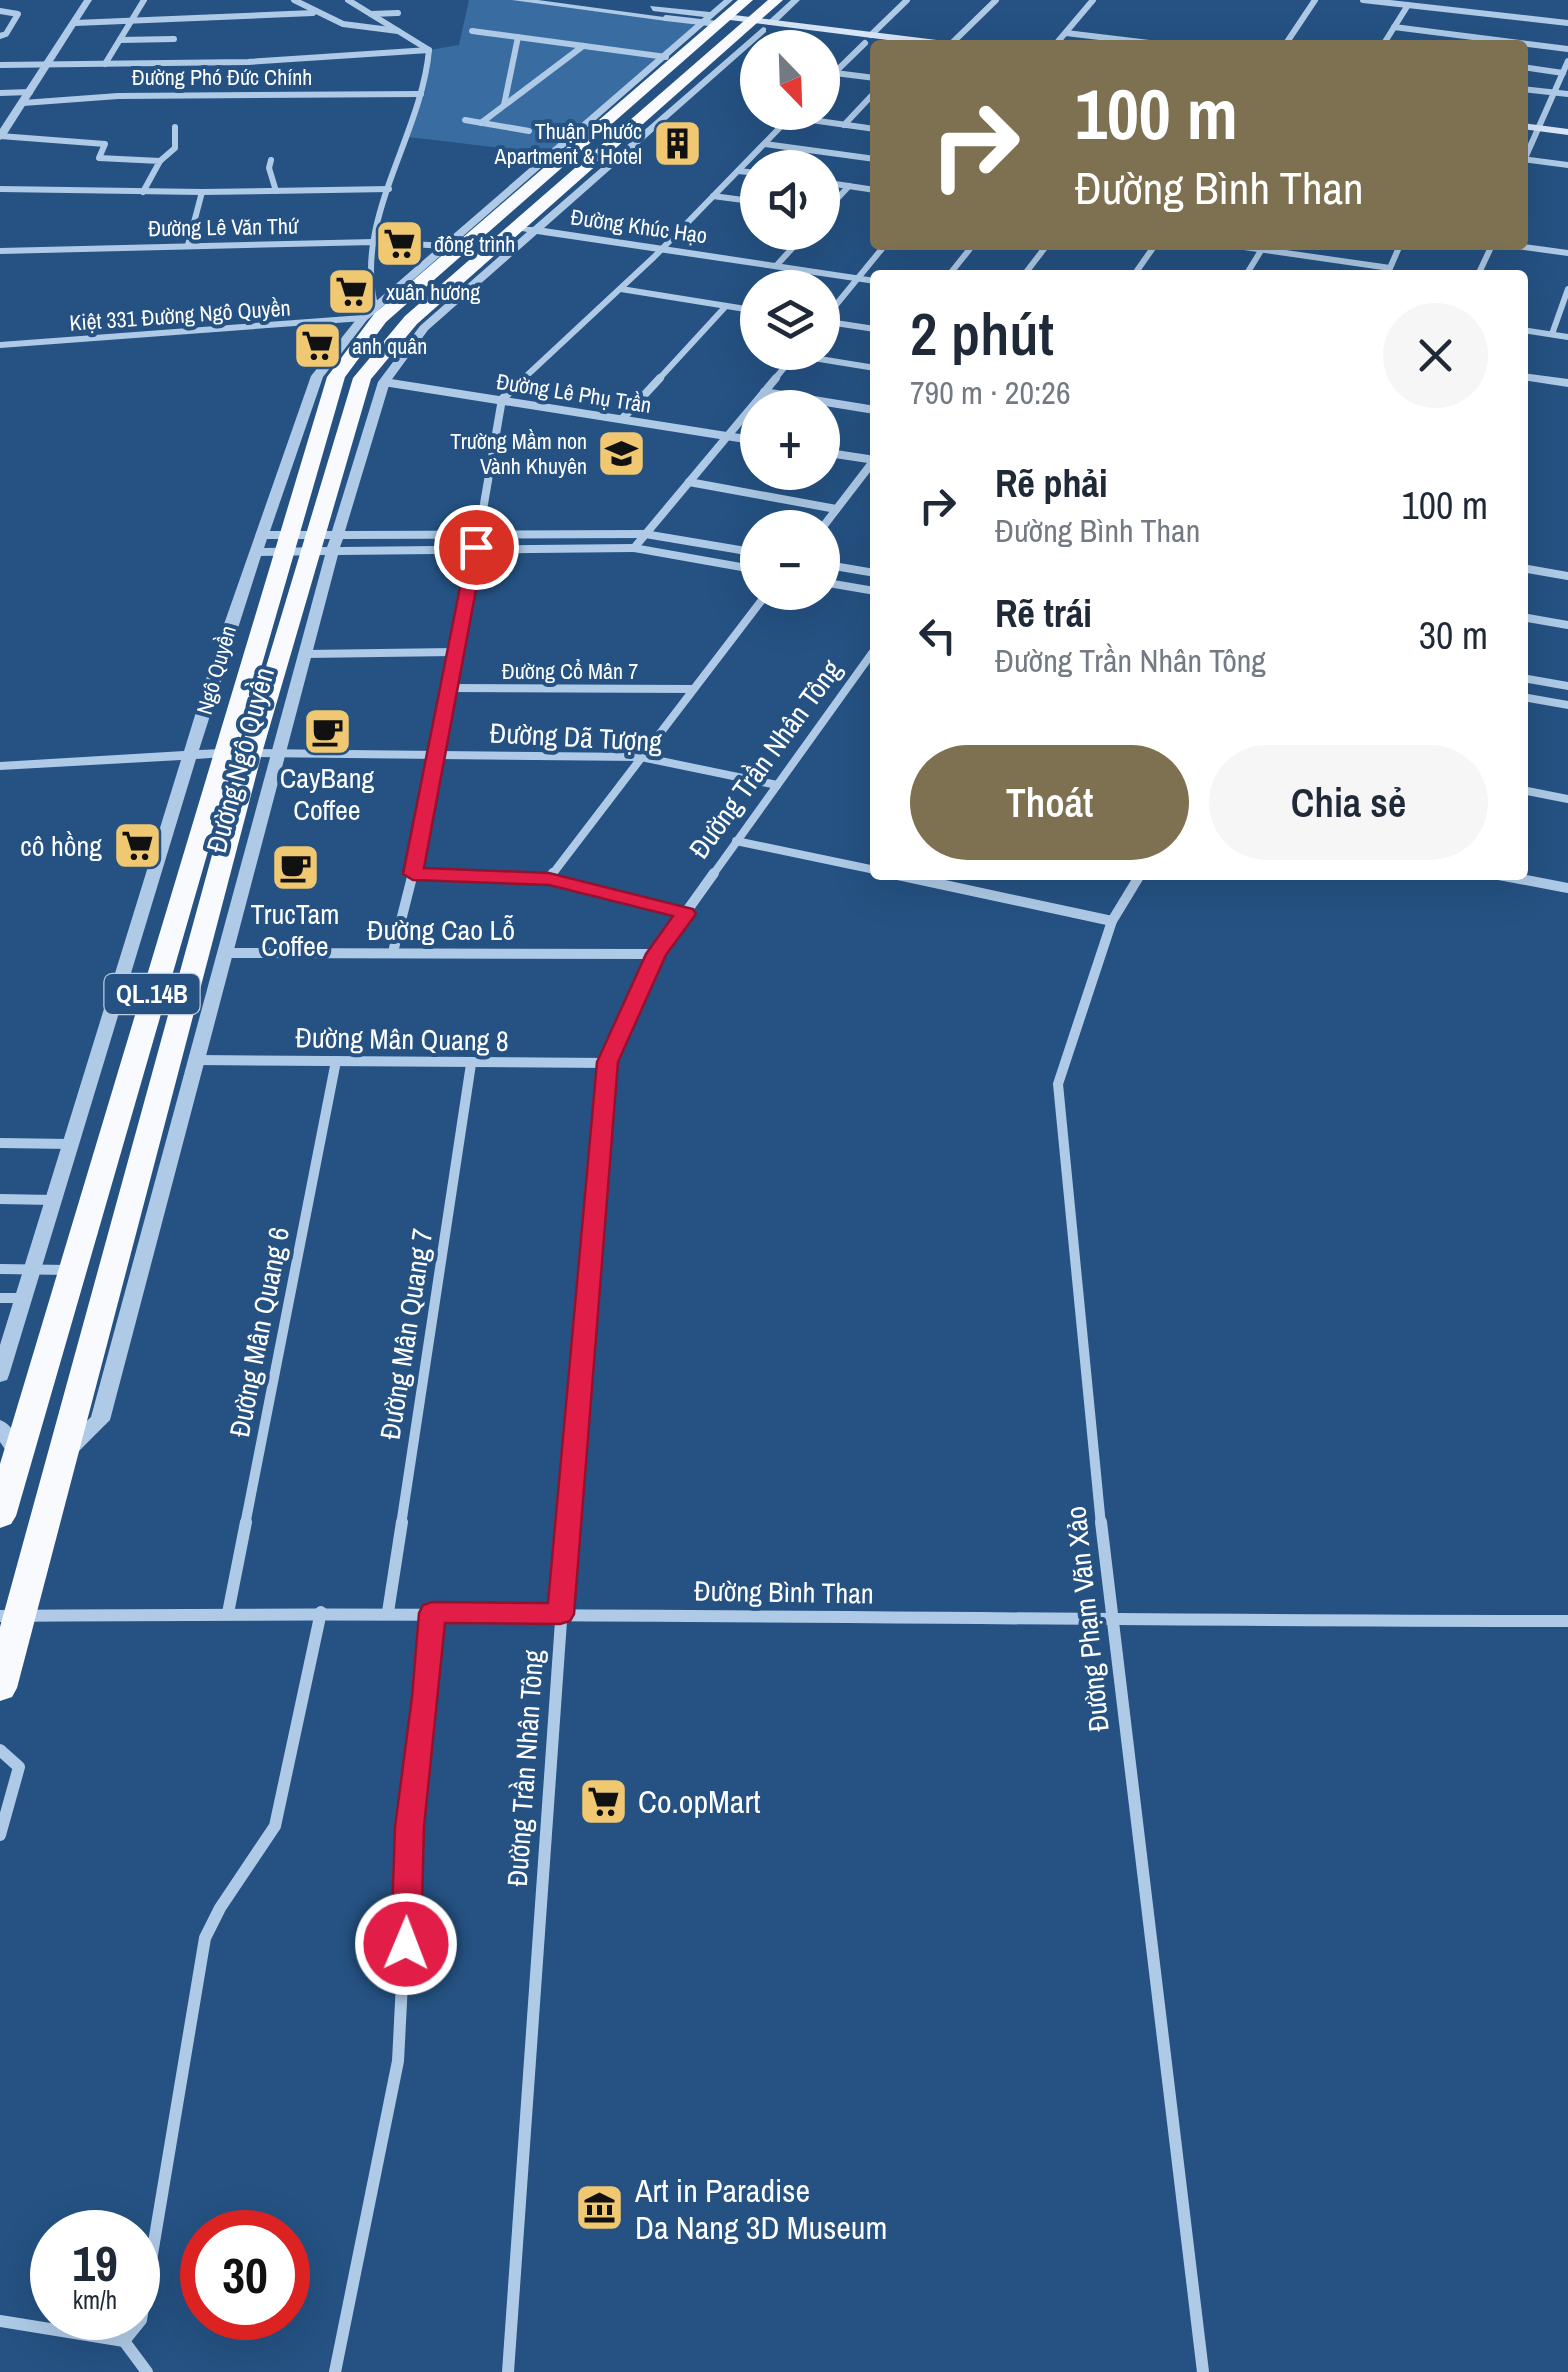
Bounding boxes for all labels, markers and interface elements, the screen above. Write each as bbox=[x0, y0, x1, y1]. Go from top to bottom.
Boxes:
north arrow bbox=[740, 30, 840, 130]
map controls bbox=[740, 30, 840, 610]
street label: Đường Phó Đức Chính bbox=[132, 62, 312, 92]
text: 100 m bbox=[1075, 67, 1238, 161]
icon: right bbox=[910, 80, 1040, 210]
place label: Thuận Phước Apartment & Hotel bbox=[494, 116, 642, 171]
building icon: Thuận Phước Apartment & Hotel bbox=[651, 118, 703, 170]
button: sound bbox=[740, 150, 840, 250]
text: Đường Bình Than bbox=[1075, 157, 1364, 218]
street label: Đường Khúc Hạo bbox=[569, 202, 709, 250]
street label: Đường Lê Văn Thứ bbox=[148, 211, 299, 243]
supermarket icon: đông trình bbox=[373, 218, 425, 270]
place label: đông trình bbox=[434, 229, 515, 259]
supermarket icon: xuân hương bbox=[325, 266, 377, 318]
button: layers bbox=[740, 270, 840, 370]
place label: xuân hương bbox=[386, 277, 480, 307]
street label: Kiệt 331 Đường Ngô Quyền bbox=[68, 292, 292, 338]
text: 2 phút bbox=[910, 293, 1054, 374]
button: close bbox=[1383, 303, 1488, 408]
supermarket icon: anh quân bbox=[291, 320, 343, 372]
place label: anh quân bbox=[352, 331, 427, 361]
street label: Đường Lê Phụ Trần bbox=[494, 366, 654, 420]
text: 790 m · 20:26 bbox=[910, 371, 1070, 414]
button: + bbox=[740, 390, 840, 490]
place label: Trường Mầm non Vành Khuyên bbox=[450, 426, 587, 481]
school or university icon: Trường Mầm non Vành Khuyên bbox=[596, 428, 648, 480]
text: Rẽ phải bbox=[995, 458, 1108, 509]
icon: right bbox=[910, 478, 965, 533]
text: 100 m bbox=[1401, 480, 1488, 531]
pin bbox=[434, 505, 519, 590]
text: Đường Bình Than bbox=[995, 509, 1200, 552]
button: − bbox=[740, 510, 840, 610]
icon: arrive bbox=[449, 520, 504, 575]
text: Rẽ trái bbox=[995, 588, 1092, 639]
icon: left bbox=[910, 608, 965, 663]
text: 30 m bbox=[1419, 610, 1488, 661]
street label: Ngô Quyền bbox=[189, 622, 243, 718]
text: Đường Trần Nhân Tông bbox=[995, 639, 1266, 682]
street label: Đường Trần Nhân Tông bbox=[680, 652, 850, 866]
street label: Đường Cổ Mân 7 bbox=[502, 656, 638, 686]
street label: Đường Ngô Quyền bbox=[197, 663, 283, 857]
cafe icon: CayBang Coffee bbox=[301, 705, 353, 757]
street label: Đường Dã Tượng bbox=[489, 714, 663, 761]
button: Thoát bbox=[910, 745, 1189, 860]
button: Chia sẻ bbox=[1209, 745, 1488, 860]
place label: CayBang Coffee bbox=[280, 759, 374, 829]
supermarket icon: cô hồng bbox=[111, 820, 163, 872]
place label: cô hồng bbox=[20, 827, 102, 865]
cafe icon: TrucTam Coffee bbox=[269, 841, 321, 893]
place label: TrucTam Coffee bbox=[251, 895, 339, 965]
street label: Đường Cao Lỗ bbox=[367, 911, 515, 949]
road number: QL.14B bbox=[104, 974, 200, 1014]
street label: Đường Mân Quang 8 bbox=[295, 1018, 509, 1060]
street label: Đường Mân Quang 6 bbox=[220, 1224, 298, 1440]
street label: Đường Mân Quang 7 bbox=[371, 1226, 441, 1442]
street label: Đường Phạm Văn Xảo bbox=[1056, 1504, 1118, 1734]
street label: Đường Bình Than bbox=[694, 1571, 874, 1613]
street label: Đường Trần Nhân Tông bbox=[498, 1648, 552, 1888]
supermarket icon: Co.opMart bbox=[577, 1775, 629, 1827]
place label: Co.opMart bbox=[638, 1780, 761, 1823]
position arrow bbox=[354, 1892, 458, 1996]
place label: Art in Paradise Da Nang 3D Museum bbox=[634, 2169, 887, 2249]
museum icon: Art in Paradise Da Nang 3D Museum bbox=[574, 2182, 626, 2234]
speed limit sign: 30 bbox=[180, 2210, 310, 2340]
text: 19 bbox=[72, 2229, 118, 2297]
text: km/h bbox=[73, 2283, 117, 2317]

